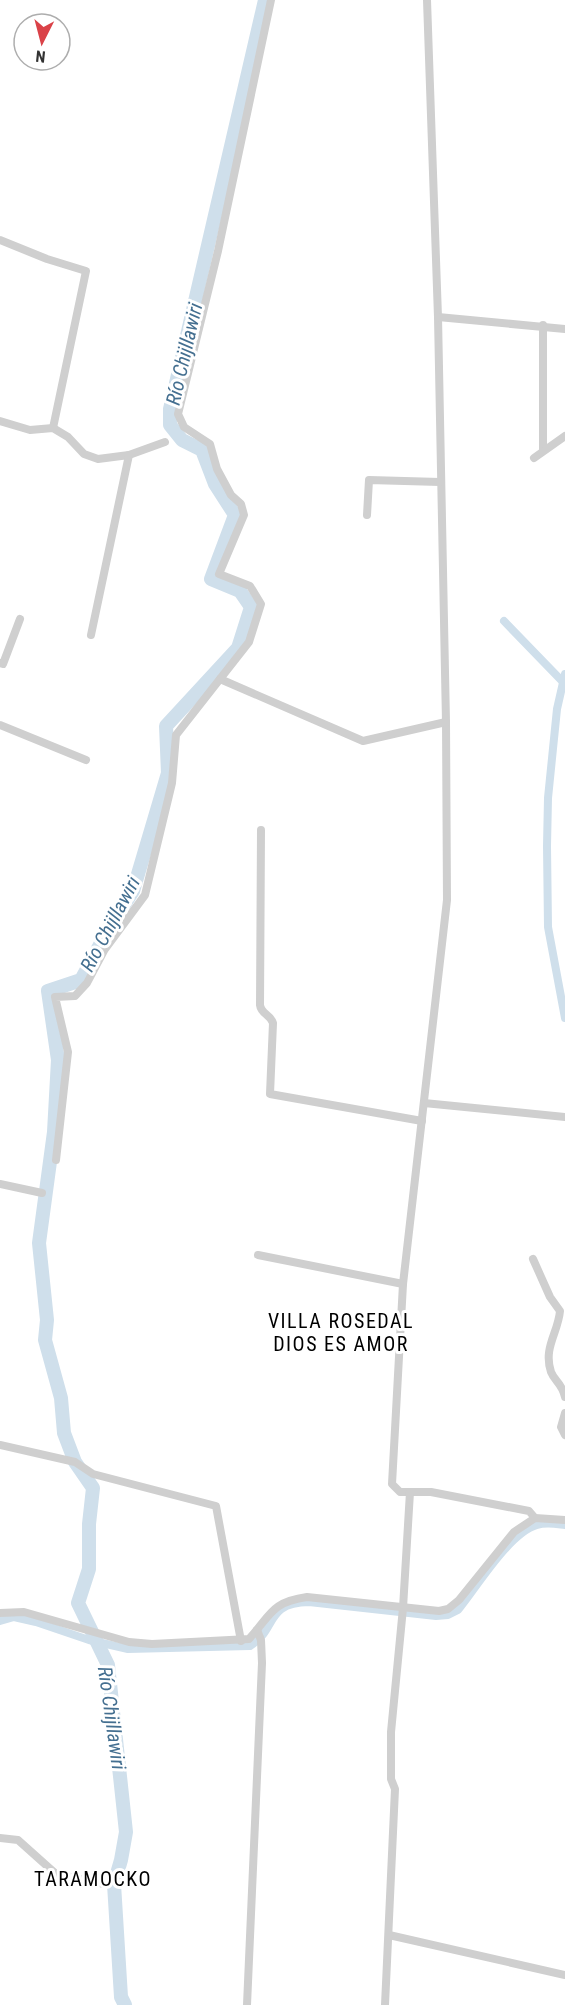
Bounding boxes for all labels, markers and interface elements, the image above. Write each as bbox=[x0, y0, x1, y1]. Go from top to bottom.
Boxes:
north arrow bbox=[12, 12, 72, 72]
text: N bbox=[35, 46, 46, 66]
water label: Río Chijllawiri bbox=[161, 300, 208, 407]
water label: Río Chijllawiri bbox=[75, 872, 145, 976]
district label: VILLA ROSEDAL DIOS ES AMOR bbox=[268, 1309, 414, 1356]
water label: Río Chijllawiri bbox=[93, 1665, 131, 1772]
district label: TARAMOCKO bbox=[34, 1867, 152, 1891]

